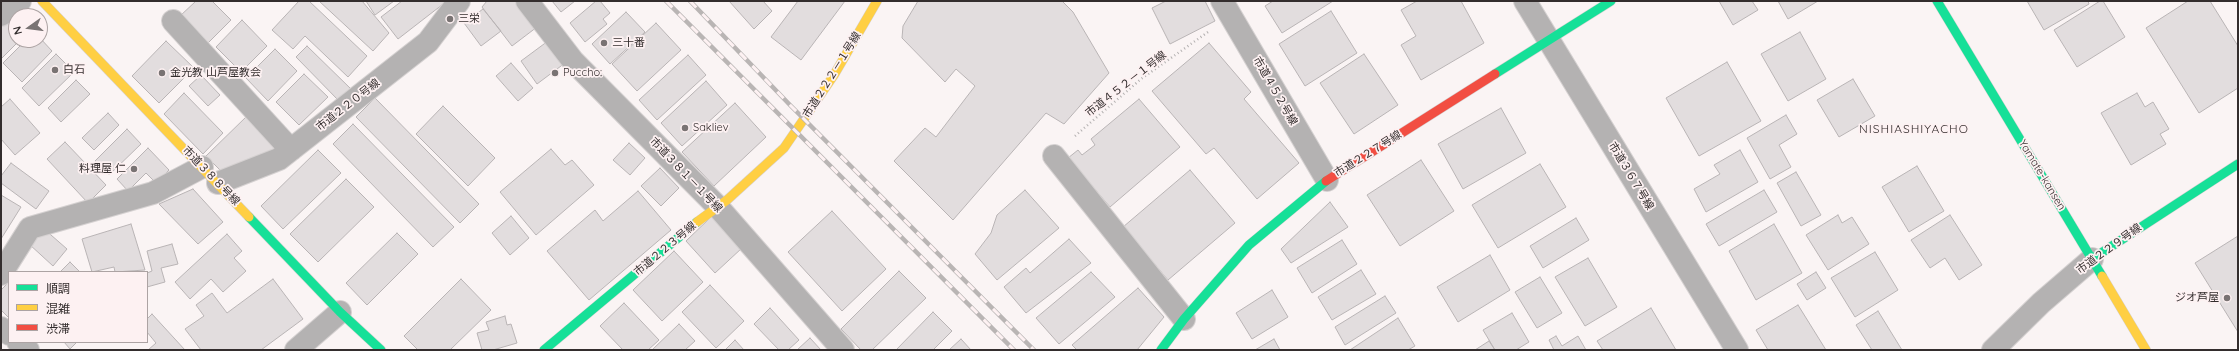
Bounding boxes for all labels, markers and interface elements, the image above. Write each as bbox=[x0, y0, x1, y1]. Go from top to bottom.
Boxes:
north arrow bbox=[8, 8, 48, 48]
place label: 三栄 bbox=[458, 12, 480, 26]
marker: 三栄 bbox=[445, 14, 455, 24]
text: N bbox=[10, 25, 25, 36]
street label: 市道２２２－１号線 bbox=[800, 30, 864, 120]
place label: 三十番 bbox=[612, 36, 645, 50]
marker: 三十番 bbox=[599, 38, 609, 48]
street label: 市道４５２－１号線 bbox=[1083, 48, 1169, 120]
street label: 市道４５２号線 bbox=[1250, 54, 1300, 128]
place label: 白石 bbox=[63, 63, 85, 77]
marker: 白石 bbox=[50, 65, 60, 75]
place label: 金光教 山芦屋教会 bbox=[170, 66, 261, 80]
place label: Puccho: bbox=[563, 66, 602, 80]
marker: 金光教 山芦屋教会 bbox=[157, 68, 167, 78]
marker: Puccho: bbox=[550, 68, 560, 78]
street label: 市道２２０号線 bbox=[314, 76, 382, 134]
place label: Sakliev bbox=[693, 121, 729, 135]
district label: NISHIASHIYACHO bbox=[1859, 122, 1969, 136]
marker: Sakliev bbox=[680, 123, 690, 133]
street label: 市道２２７号線 bbox=[1332, 128, 1404, 180]
street label: 市道３８１－１号線 bbox=[647, 135, 725, 215]
street label: Yamate-kansen bbox=[2016, 137, 2068, 213]
street label: 市道３６７号線 bbox=[1606, 140, 1656, 212]
street label: 市道３８８号線 bbox=[180, 144, 242, 208]
place label: 料理屋 仁 bbox=[79, 162, 126, 176]
marker: 料理屋 仁 bbox=[129, 164, 139, 174]
street label: 市道２２３号線 bbox=[631, 219, 699, 279]
street label: 市道２２９号線 bbox=[2074, 221, 2144, 277]
legend bbox=[8, 271, 148, 343]
text: 順調 bbox=[46, 281, 70, 296]
place label: ジオ芦屋 bbox=[2175, 291, 2219, 305]
marker: ジオ芦屋 bbox=[2222, 293, 2232, 303]
text: 混雑 bbox=[46, 301, 70, 316]
text: 渋滞 bbox=[46, 321, 70, 336]

